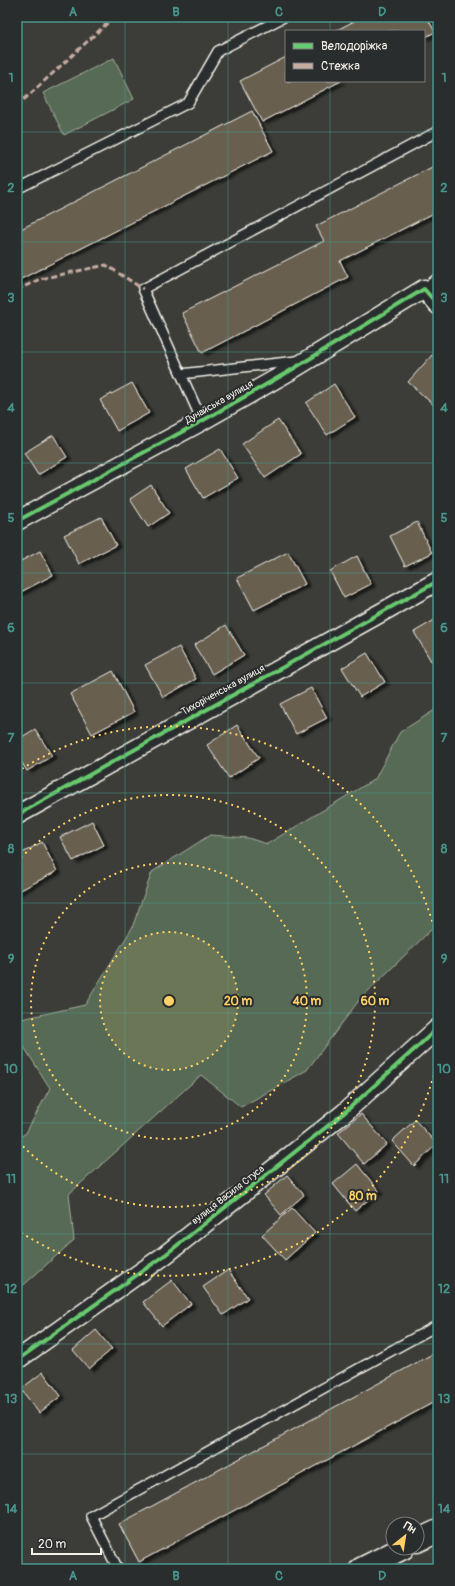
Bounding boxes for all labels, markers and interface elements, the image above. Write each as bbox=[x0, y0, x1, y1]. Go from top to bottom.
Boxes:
text: A bbox=[69, 4, 78, 20]
text: B bbox=[172, 4, 180, 20]
text: C bbox=[275, 4, 283, 20]
text: D bbox=[378, 4, 386, 20]
legend bbox=[285, 30, 425, 82]
text: Велодоріжка bbox=[321, 39, 388, 54]
text: Стежка bbox=[321, 59, 360, 74]
text: 1 bbox=[8, 70, 14, 86]
text: 1 bbox=[441, 70, 447, 86]
text: 2 bbox=[7, 180, 15, 196]
text: 2 bbox=[440, 180, 448, 196]
text: 3 bbox=[7, 290, 15, 306]
text: 3 bbox=[440, 290, 448, 306]
street label: Дунайська вулиця bbox=[182, 378, 255, 427]
text: 4 bbox=[7, 400, 15, 416]
text: 4 bbox=[440, 400, 448, 416]
text: 5 bbox=[7, 510, 15, 526]
text: 5 bbox=[440, 510, 448, 526]
text: 6 bbox=[7, 620, 15, 636]
text: 6 bbox=[440, 620, 448, 636]
street label: Тихоріченська вулиця bbox=[179, 662, 267, 718]
text: 7 bbox=[8, 730, 15, 746]
text: 7 bbox=[441, 730, 448, 746]
text: 8 bbox=[8, 841, 15, 857]
text: 8 bbox=[441, 841, 448, 857]
text: 9 bbox=[8, 951, 15, 967]
text: 9 bbox=[441, 951, 448, 967]
centre of rings bbox=[162, 994, 176, 1008]
text: 20 m bbox=[224, 994, 252, 1009]
text: 40 m bbox=[292, 994, 322, 1009]
text: 60 m bbox=[361, 994, 390, 1009]
text: 10 bbox=[4, 1061, 18, 1077]
text: 10 bbox=[437, 1061, 451, 1077]
street label: вулиця Василя Стуса bbox=[189, 1163, 267, 1227]
text: 11 bbox=[6, 1171, 16, 1187]
text: 11 bbox=[439, 1171, 449, 1187]
text: 80 m bbox=[349, 1189, 377, 1204]
text: 12 bbox=[5, 1281, 17, 1297]
text: 12 bbox=[438, 1281, 450, 1297]
text: 13 bbox=[5, 1391, 17, 1407]
text: 13 bbox=[438, 1391, 450, 1407]
text: 14 bbox=[5, 1501, 18, 1517]
text: 14 bbox=[438, 1501, 451, 1517]
north arrow bbox=[385, 1516, 425, 1556]
text: Пн bbox=[401, 1519, 419, 1537]
scale bar bbox=[32, 1530, 101, 1556]
text: 20 m bbox=[38, 1537, 67, 1552]
text: A bbox=[69, 1568, 78, 1584]
text: B bbox=[172, 1568, 180, 1584]
text: C bbox=[275, 1568, 283, 1584]
text: D bbox=[378, 1568, 386, 1584]

